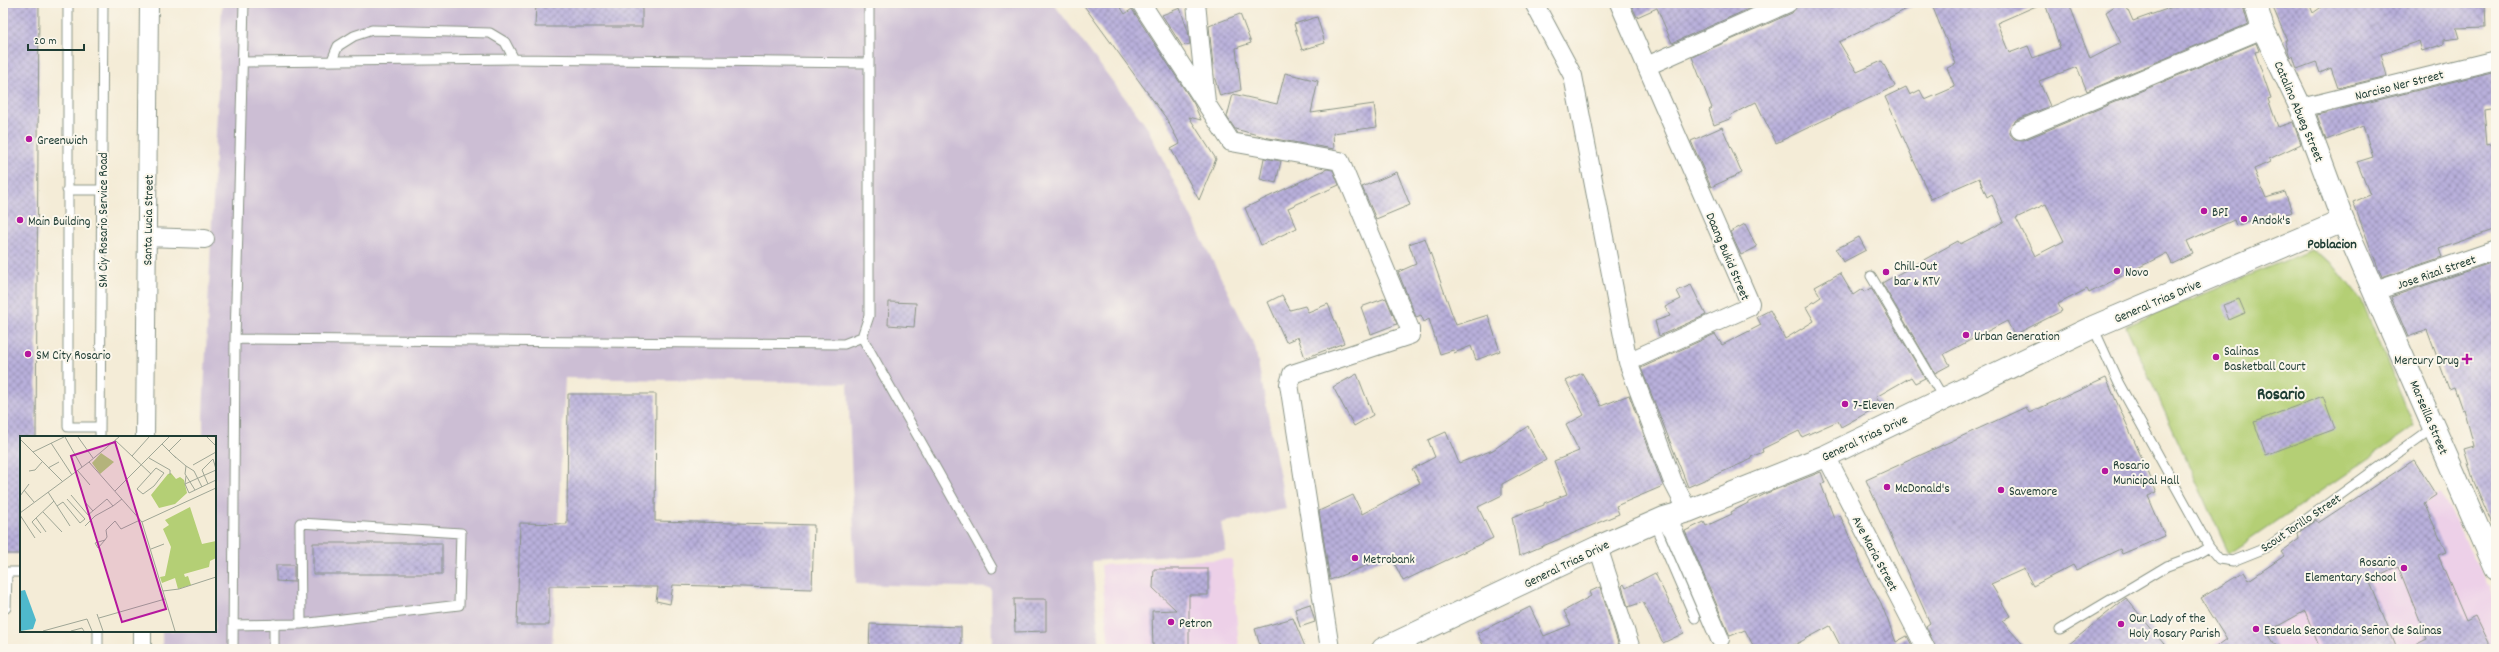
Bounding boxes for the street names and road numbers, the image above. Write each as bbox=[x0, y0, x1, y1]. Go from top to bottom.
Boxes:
street label: Catalino Abueg Street bbox=[2268, 59, 2328, 166]
street label: Narciso Ner Street bbox=[2353, 66, 2446, 107]
street label: SM Ciy Rosario Service Road bbox=[95, 152, 114, 288]
street label: Santa Lucia Street bbox=[139, 174, 160, 266]
street label: Daang Bukid Street bbox=[1700, 210, 1754, 304]
street label: Jose Rizal Street bbox=[2395, 251, 2479, 296]
street label: General Trias Drive bbox=[2111, 275, 2205, 329]
street label: Marseilla Street bbox=[2404, 378, 2452, 458]
street label: General Trias Drive bbox=[1819, 411, 1911, 468]
street label: Scout Torillo Street bbox=[2257, 490, 2346, 558]
street label: Ave Maria Street bbox=[1846, 513, 1902, 595]
street label: General Trias Drive bbox=[1521, 536, 1613, 594]

